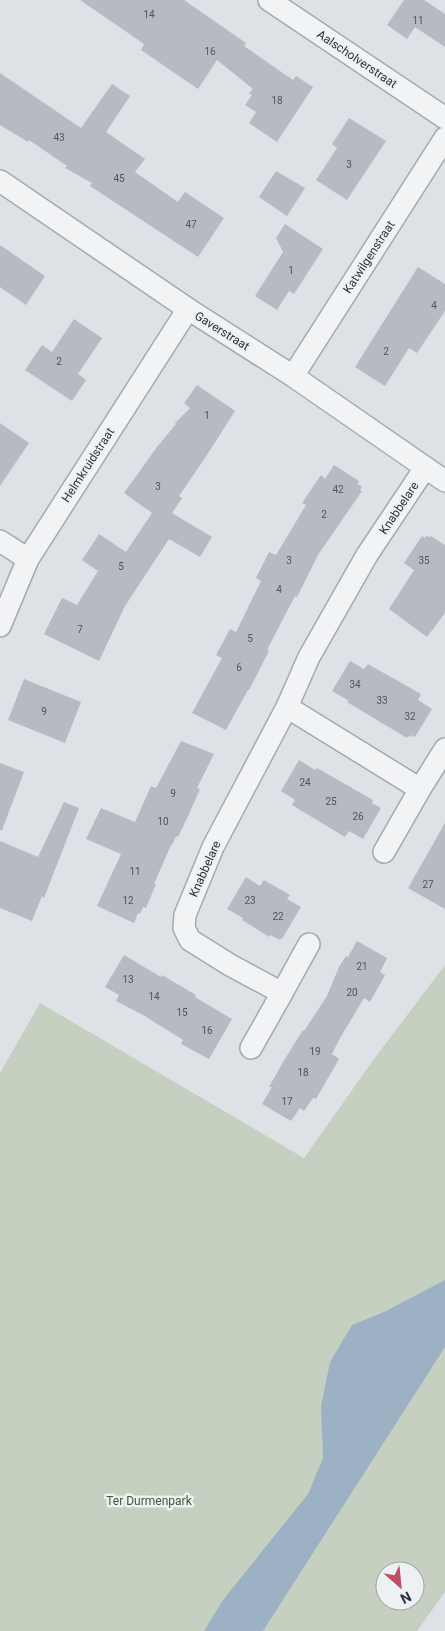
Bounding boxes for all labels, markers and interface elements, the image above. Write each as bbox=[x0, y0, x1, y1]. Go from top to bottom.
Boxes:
house number: 14 bbox=[143, 9, 155, 20]
house number: 11 bbox=[412, 15, 424, 26]
street label: Aalscholverstraat bbox=[314, 27, 400, 91]
house number: 16 bbox=[204, 46, 216, 57]
house number: 18 bbox=[271, 95, 283, 106]
house number: 43 bbox=[53, 132, 65, 143]
house number: 3 bbox=[346, 159, 352, 170]
house number: 45 bbox=[113, 173, 125, 184]
street label: Katwilgenstraat bbox=[340, 218, 398, 296]
house number: 47 bbox=[185, 219, 197, 230]
house number: 1 bbox=[288, 265, 294, 276]
house number: 4 bbox=[431, 300, 437, 311]
street label: Gaverstraat bbox=[192, 309, 252, 353]
house number: 2 bbox=[383, 346, 389, 357]
house number: 2 bbox=[56, 356, 62, 367]
house number: 1 bbox=[204, 410, 210, 421]
street label: Helmkruidstraat bbox=[59, 425, 117, 505]
street label: Knabbelare bbox=[376, 479, 422, 537]
house number: 3 bbox=[155, 481, 161, 492]
house number: 42 bbox=[332, 484, 344, 495]
house number: 2 bbox=[321, 509, 327, 520]
house number: 3 bbox=[286, 555, 292, 566]
house number: 35 bbox=[418, 555, 430, 566]
house number: 5 bbox=[118, 561, 124, 572]
house number: 4 bbox=[276, 584, 282, 595]
house number: 7 bbox=[77, 624, 83, 635]
house number: 5 bbox=[247, 633, 253, 644]
house number: 6 bbox=[236, 662, 242, 673]
house number: 34 bbox=[349, 679, 361, 690]
house number: 33 bbox=[376, 695, 388, 706]
house number: 9 bbox=[41, 706, 47, 717]
house number: 32 bbox=[404, 711, 416, 722]
house number: 24 bbox=[299, 777, 311, 788]
house number: 9 bbox=[170, 788, 176, 799]
house number: 25 bbox=[325, 796, 337, 807]
house number: 26 bbox=[352, 811, 364, 822]
house number: 10 bbox=[157, 816, 169, 827]
street label: Knabbelare bbox=[186, 839, 224, 899]
house number: 11 bbox=[129, 866, 141, 877]
house number: 27 bbox=[422, 879, 434, 890]
house number: 12 bbox=[122, 895, 134, 906]
house number: 23 bbox=[244, 895, 256, 906]
house number: 22 bbox=[272, 911, 284, 922]
house number: 21 bbox=[356, 961, 368, 972]
house number: 13 bbox=[122, 974, 134, 985]
house number: 20 bbox=[346, 987, 358, 998]
house number: 14 bbox=[148, 991, 160, 1002]
house number: 15 bbox=[176, 1007, 188, 1018]
house number: 16 bbox=[201, 1025, 213, 1036]
house number: 19 bbox=[309, 1046, 321, 1057]
house number: 18 bbox=[297, 1067, 309, 1078]
house number: 17 bbox=[281, 1096, 293, 1107]
park label: Ter Durmenpark bbox=[106, 1494, 193, 1508]
north arrow bbox=[375, 1561, 425, 1611]
text: N bbox=[398, 1588, 414, 1607]

